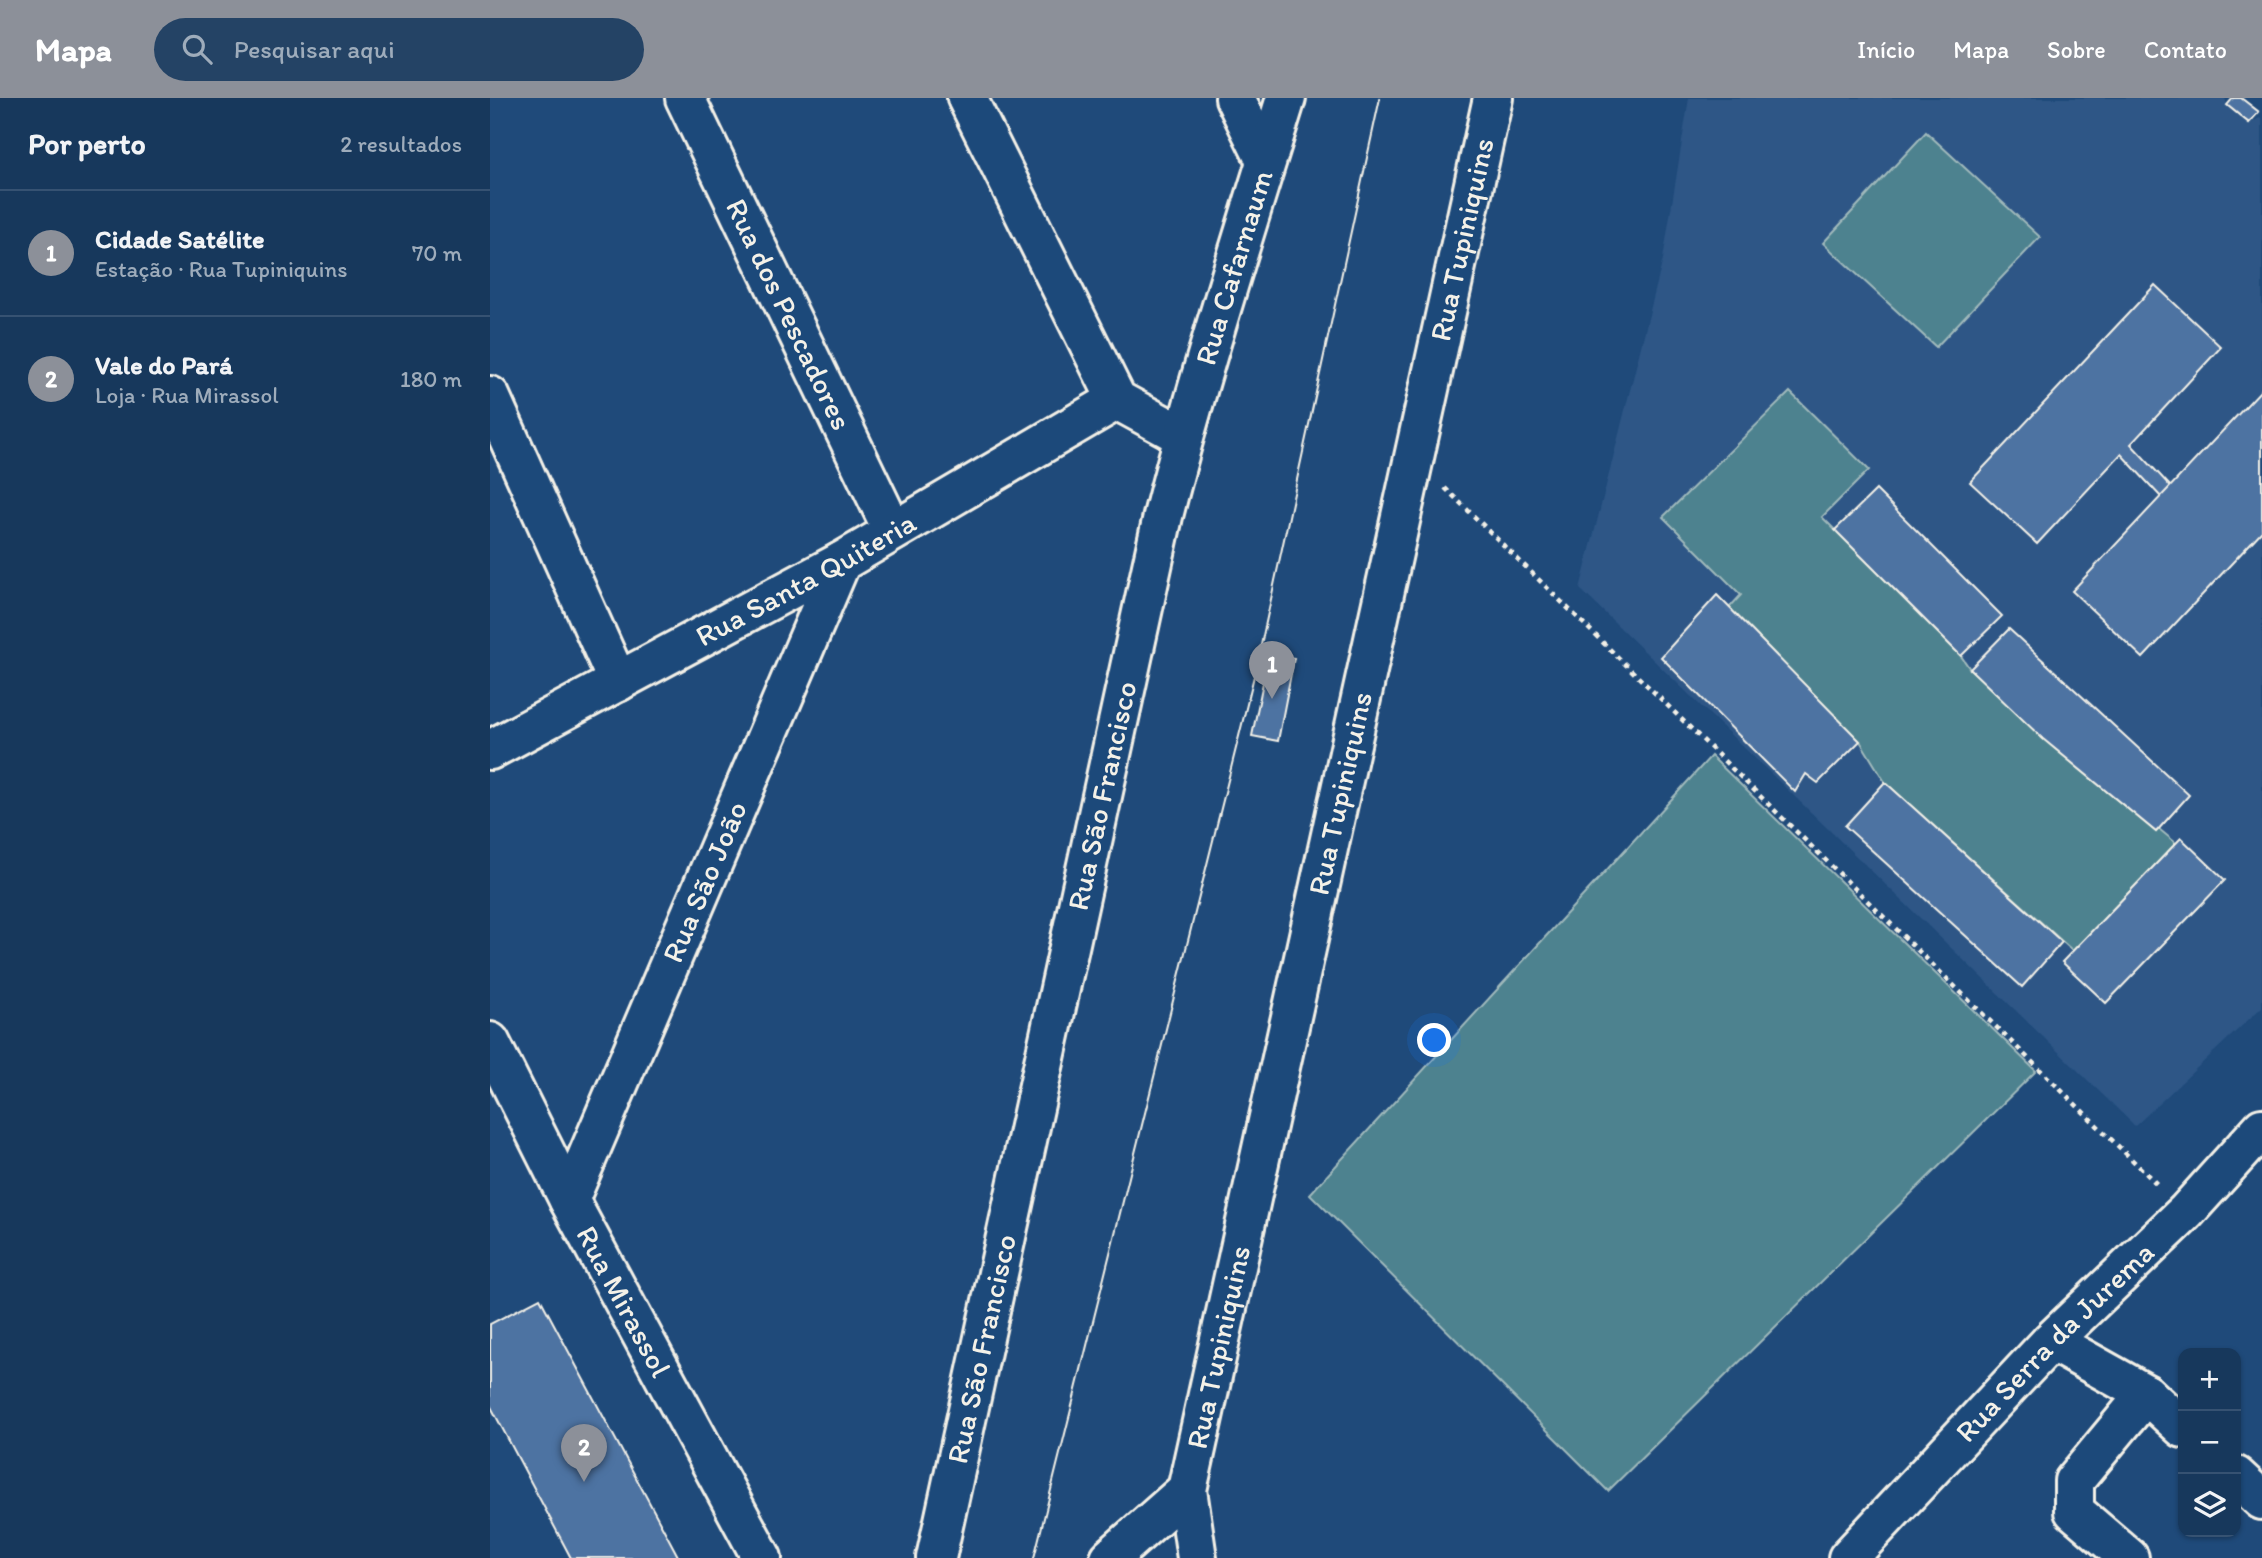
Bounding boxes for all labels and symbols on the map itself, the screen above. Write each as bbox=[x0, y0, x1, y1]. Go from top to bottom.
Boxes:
street label: Rua Tupiniquins bbox=[1421, 134, 1502, 345]
street label: Rua Cafarnaum bbox=[1186, 165, 1281, 369]
street label: Rua dos Pescadores bbox=[718, 193, 861, 436]
street label: Rua Santa Quiteria bbox=[689, 503, 923, 654]
pin: 1 bbox=[1249, 641, 1295, 699]
street label: Rua São Francisco bbox=[1059, 678, 1144, 914]
street label: Rua Tupiniquins bbox=[1299, 688, 1380, 898]
street label: Rua São João bbox=[654, 795, 755, 968]
your location bbox=[1417, 1023, 1451, 1057]
street label: Rua Mirassol bbox=[568, 1219, 680, 1384]
street label: Rua São Francisco bbox=[938, 1231, 1024, 1467]
street label: Rua Serra da Jurema bbox=[1947, 1233, 2162, 1450]
street label: Rua Tupiniquins bbox=[1178, 1242, 1258, 1452]
pin: 2 bbox=[561, 1424, 607, 1482]

